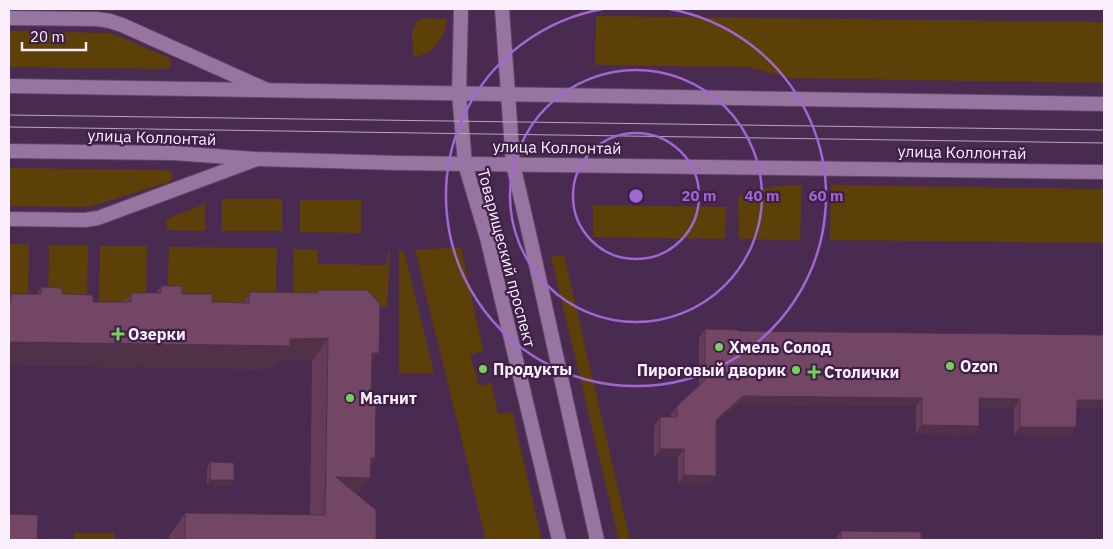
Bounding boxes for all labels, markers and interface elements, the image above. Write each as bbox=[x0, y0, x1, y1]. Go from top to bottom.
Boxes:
scale bar bbox=[22, 20, 86, 52]
text: 20 m bbox=[30, 27, 65, 46]
street label: улица Коллонтай bbox=[87, 125, 217, 149]
street label: улица Коллонтай bbox=[492, 136, 622, 158]
street label: улица Коллонтай bbox=[897, 141, 1027, 163]
street label: Товарищеский проспект bbox=[473, 166, 541, 350]
text: 20 m bbox=[682, 186, 716, 205]
text: 40 m bbox=[745, 186, 779, 205]
text: 60 m bbox=[809, 186, 843, 205]
centre of rings bbox=[627, 187, 645, 205]
place label: Озерки bbox=[128, 324, 186, 344]
marker: Озерки bbox=[112, 328, 124, 340]
place label: Хмель Солод bbox=[729, 337, 832, 357]
marker: Хмель Солод bbox=[713, 341, 725, 353]
place label: Ozon bbox=[960, 356, 998, 376]
place label: Продукты bbox=[493, 359, 572, 379]
place label: Пироговый дворик bbox=[637, 360, 786, 380]
marker: Ozon bbox=[944, 360, 956, 372]
place label: Столички bbox=[824, 362, 899, 382]
marker: Продукты bbox=[477, 363, 489, 375]
marker: Пироговый дворик bbox=[790, 364, 802, 376]
marker: Столички bbox=[808, 366, 820, 378]
place label: Магнит bbox=[360, 388, 417, 408]
marker: Магнит bbox=[344, 392, 356, 404]

